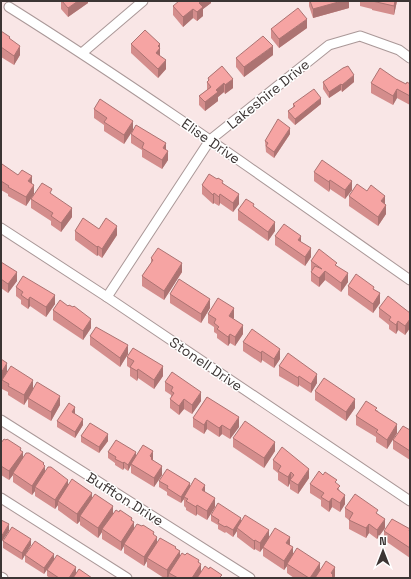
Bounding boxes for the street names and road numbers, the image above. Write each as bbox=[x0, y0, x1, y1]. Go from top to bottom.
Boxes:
street label: Lakeshire Drive bbox=[223, 55, 313, 133]
street label: Elise Drive bbox=[178, 114, 244, 168]
street label: Stonell Drive bbox=[166, 333, 246, 395]
street label: Buffton Drive bbox=[83, 468, 167, 530]

